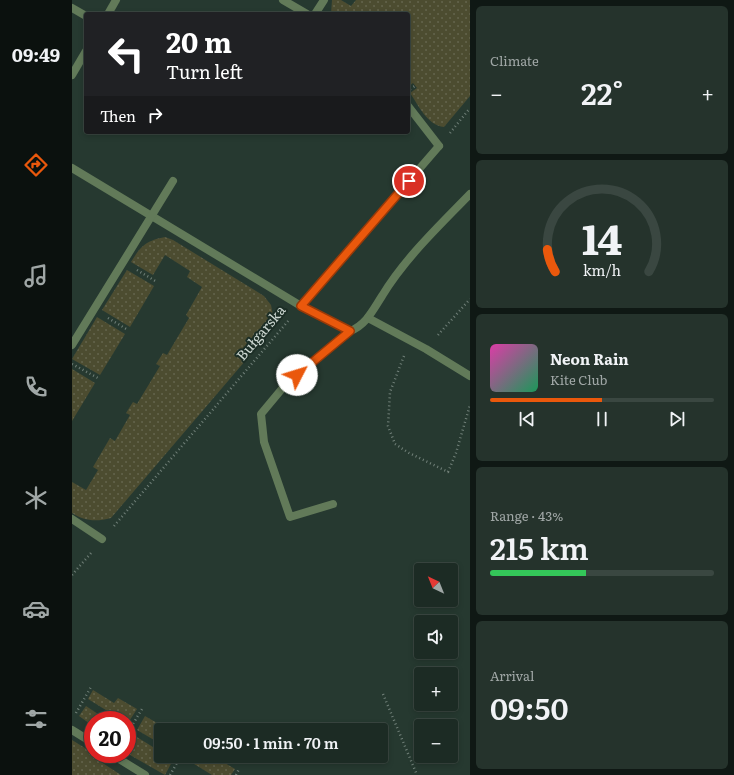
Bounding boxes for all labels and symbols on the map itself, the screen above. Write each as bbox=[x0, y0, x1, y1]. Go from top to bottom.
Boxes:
pin bbox=[392, 164, 426, 198]
street label: Bułgarska bbox=[231, 300, 290, 364]
position arrow bbox=[276, 354, 318, 396]
north arrow bbox=[414, 563, 458, 607]
speed limit sign: 20 bbox=[84, 711, 136, 763]

